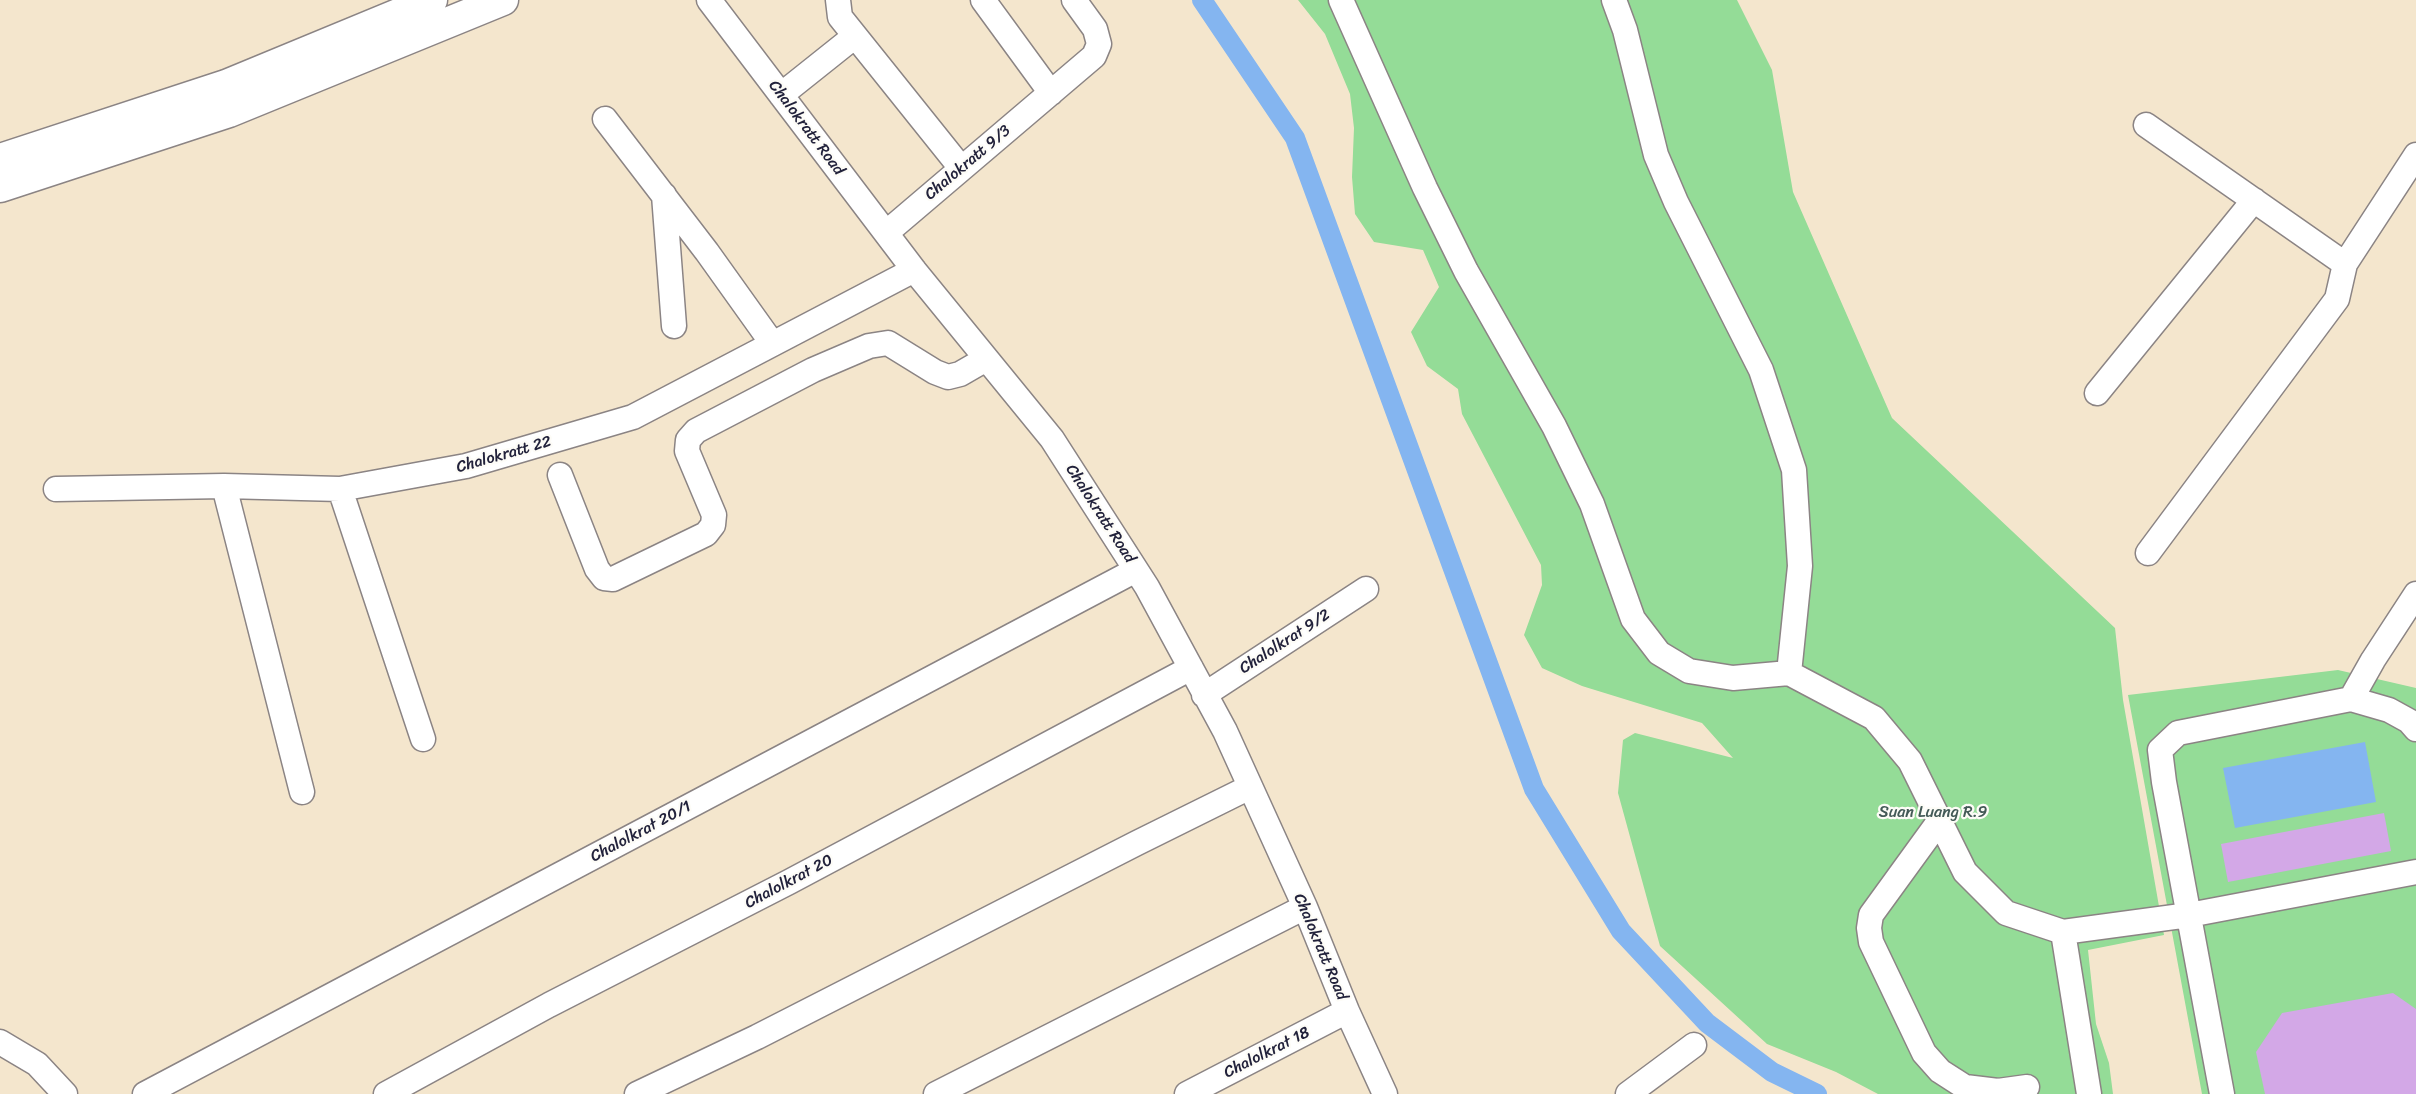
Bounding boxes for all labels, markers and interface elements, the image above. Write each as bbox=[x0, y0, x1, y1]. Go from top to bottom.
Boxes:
street label: Chalokratt Road bbox=[764, 77, 848, 179]
street label: Chalokratt 9/3 bbox=[921, 122, 1015, 204]
street label: Chalokratt 22 bbox=[454, 432, 554, 478]
street label: Chalokratt Road bbox=[1061, 461, 1139, 567]
street label: Chalolkrat 9/2 bbox=[1236, 606, 1334, 678]
street label: Chalolkrat 20/1 bbox=[587, 797, 695, 867]
park label: Suan Luang R.9 bbox=[1879, 803, 1987, 823]
street label: Chalolkrat 20 bbox=[742, 851, 836, 913]
street label: Chalokratt Road bbox=[1289, 891, 1351, 1003]
street label: Chalolkrat 18 bbox=[1221, 1023, 1313, 1083]

